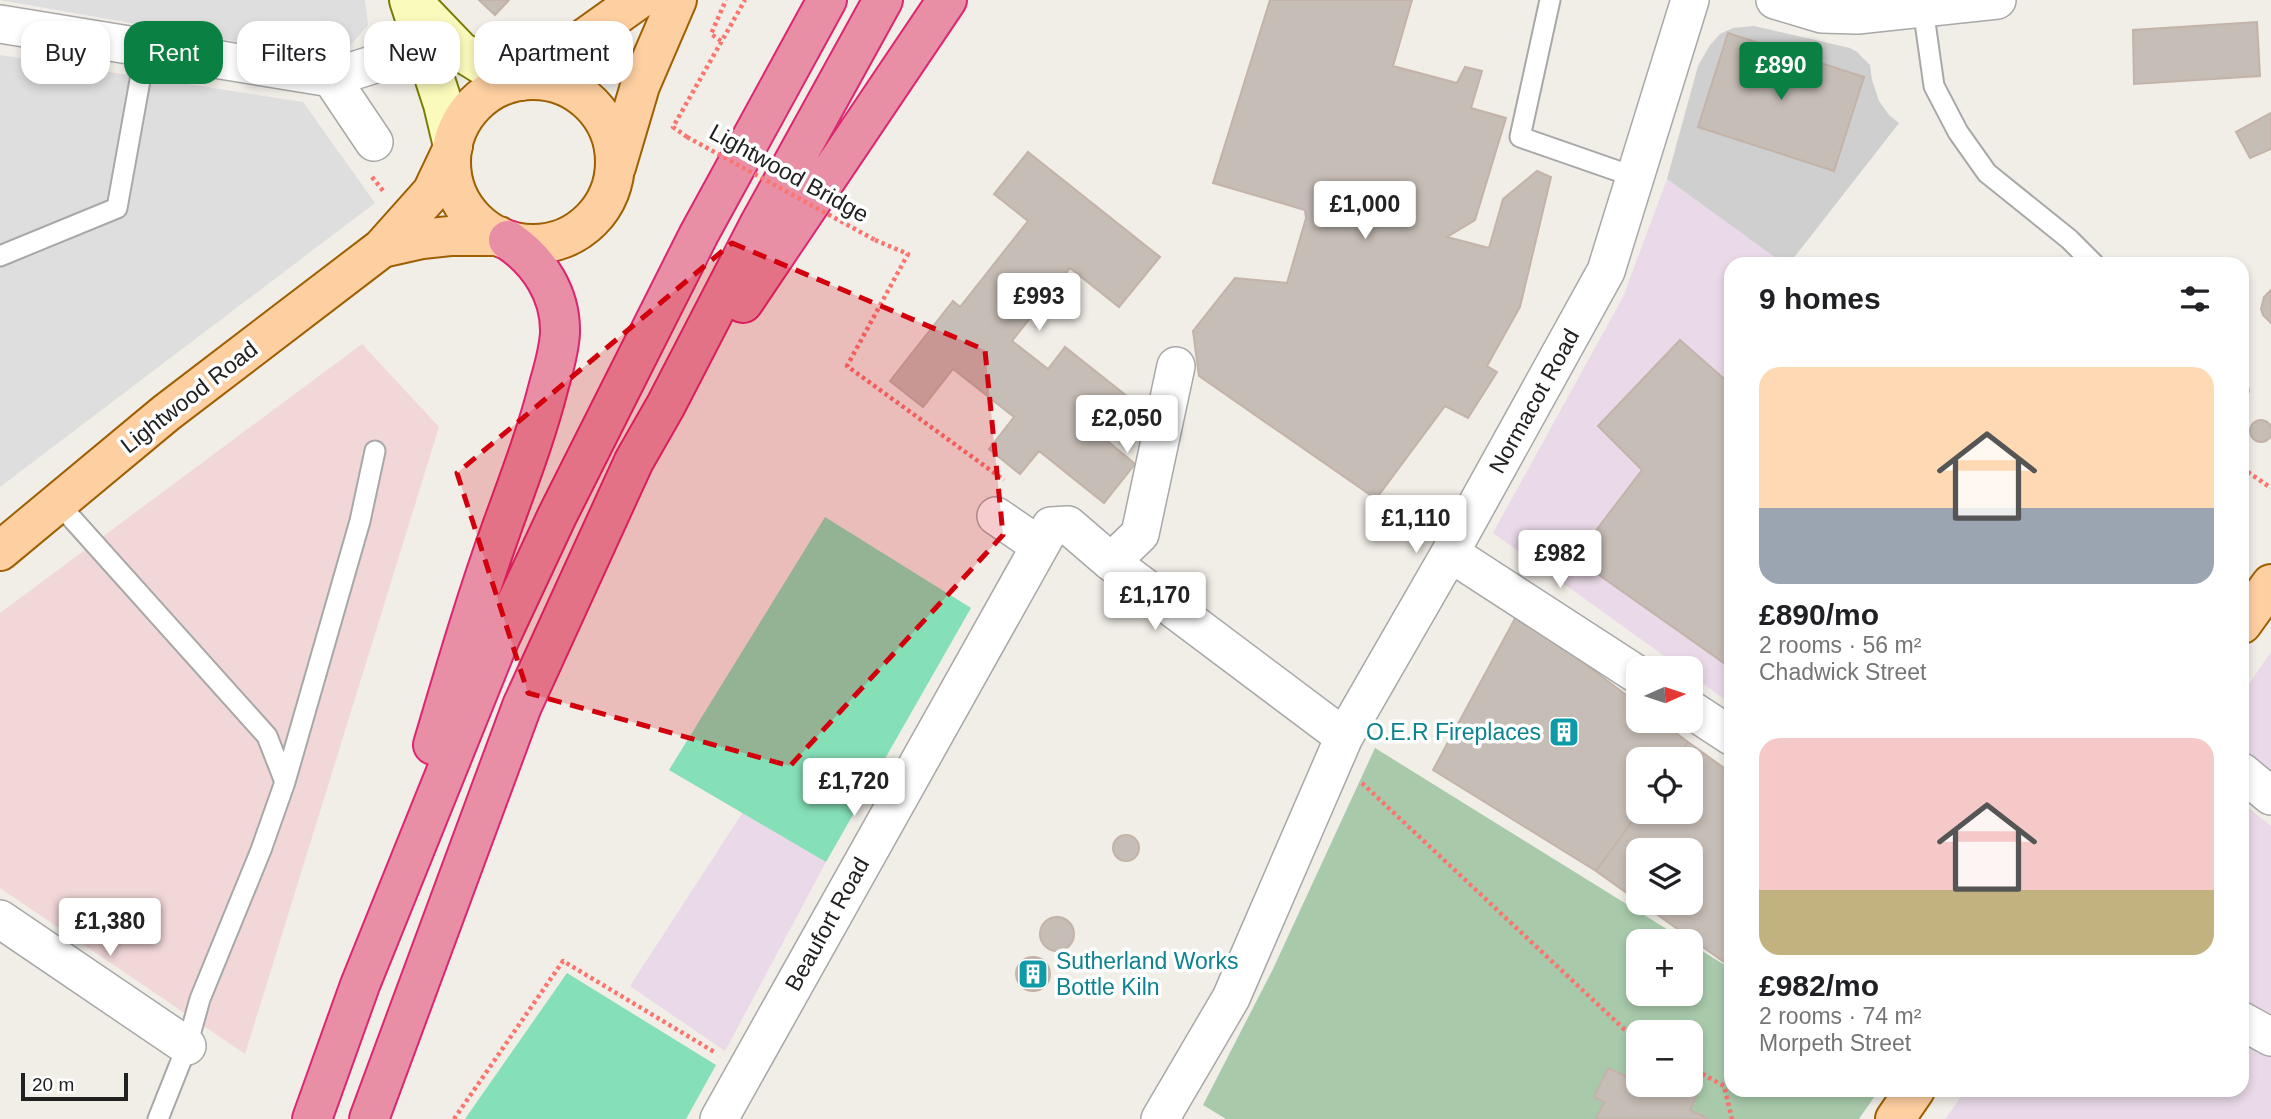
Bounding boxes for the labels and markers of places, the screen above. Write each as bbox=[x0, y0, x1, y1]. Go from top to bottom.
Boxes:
pin: £890 bbox=[1740, 42, 1822, 102]
pin: £1,000 bbox=[1308, 182, 1422, 241]
pin: £993 bbox=[998, 274, 1080, 333]
pin: £2,050 bbox=[1070, 396, 1184, 455]
pin: £1,110 bbox=[1359, 496, 1473, 555]
pin: £982 bbox=[1519, 530, 1601, 590]
pin: £1,170 bbox=[1098, 572, 1212, 632]
building icon: O.E.R Fireplaces bbox=[1547, 715, 1581, 749]
place label: O.E.R Fireplaces bbox=[1366, 719, 1541, 745]
pin: £1,720 bbox=[797, 758, 911, 818]
pin: £1,380 bbox=[53, 898, 167, 958]
place label: Sutherland Works Bottle Kiln bbox=[1056, 948, 1238, 1000]
building icon: Sutherland Works Bottle Kiln bbox=[1016, 957, 1050, 991]

